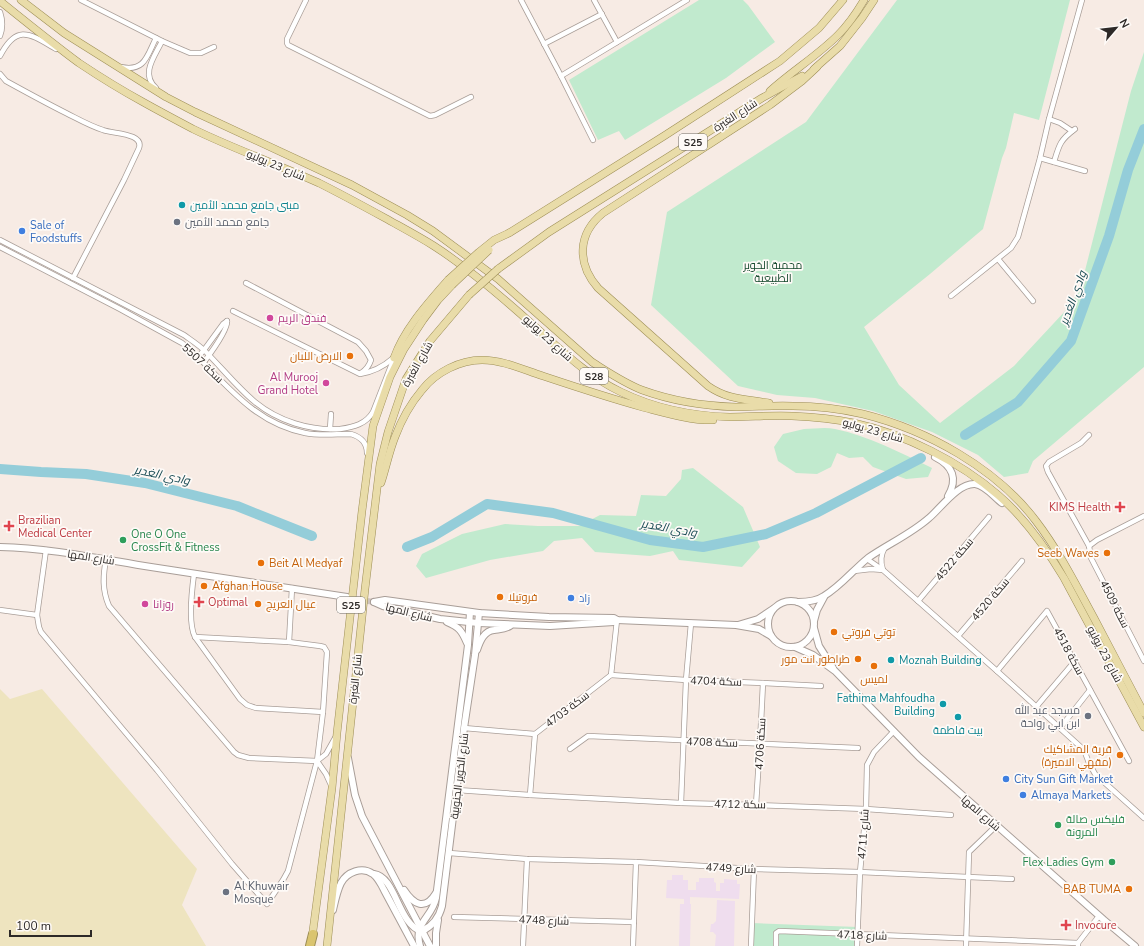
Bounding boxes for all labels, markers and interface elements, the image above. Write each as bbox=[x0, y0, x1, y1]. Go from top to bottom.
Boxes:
north arrow bbox=[1096, 8, 1136, 48]
text: N bbox=[1116, 16, 1133, 31]
street label: شارع الغبرة bbox=[710, 95, 760, 135]
road number: S25 bbox=[679, 134, 707, 150]
street label: شارع 23 يوليو bbox=[244, 146, 307, 184]
place label: مبنى جامع محمد الأمين bbox=[190, 198, 299, 213]
marker: مبنى جامع محمد الأمين bbox=[177, 200, 187, 210]
place label: جامع محمد الأمين bbox=[185, 215, 269, 230]
marker: جامع محمد الأمين bbox=[172, 217, 182, 227]
place label: Sale of Foodstuffs bbox=[30, 218, 82, 246]
marker: Sale of Foodstuffs bbox=[17, 226, 27, 236]
park label: محمية الخوير الطبيعية bbox=[743, 258, 802, 286]
water label: وادي الغدير bbox=[1055, 267, 1093, 330]
place label: فندق الريم bbox=[278, 311, 326, 326]
street label: شارع 23 يوليو bbox=[520, 312, 576, 365]
marker: فندق الريم bbox=[265, 313, 275, 323]
street label: شارع الغبرة bbox=[398, 339, 436, 390]
street label: سكة 5507 bbox=[179, 340, 227, 387]
place label: الارض اللبان bbox=[290, 349, 342, 364]
marker: الارض اللبان bbox=[345, 351, 355, 361]
road number: S28 bbox=[580, 368, 608, 384]
place label: Al Murooj Grand Hotel bbox=[257, 370, 319, 398]
marker: Al Murooj Grand Hotel bbox=[321, 378, 331, 388]
street label: شارع 23 يوليو bbox=[841, 415, 905, 446]
water label: وادي الغدير bbox=[130, 461, 193, 491]
place label: KIMS Health bbox=[1049, 500, 1111, 515]
marker: KIMS Health bbox=[1114, 501, 1126, 513]
place label: Brazilian Medical Center bbox=[18, 513, 92, 541]
water label: وادي الغدير bbox=[637, 515, 700, 543]
marker: Brazilian Medical Center bbox=[3, 520, 15, 532]
place label: One O One CrossFit & Fitness bbox=[131, 527, 220, 555]
marker: One O One CrossFit & Fitness bbox=[118, 535, 128, 545]
street label: سكة 4522 bbox=[932, 535, 977, 584]
street label: شارع المها bbox=[66, 546, 116, 569]
place label: Seeb Waves bbox=[1037, 546, 1099, 561]
marker: Seeb Waves bbox=[1102, 548, 1112, 558]
place label: Beit Al Medyaf bbox=[269, 556, 343, 571]
marker: Beit Al Medyaf bbox=[256, 558, 266, 568]
street label: سكة 4520 bbox=[968, 575, 1013, 624]
street label: سكة 4509 bbox=[1096, 578, 1133, 631]
place label: Afghan House bbox=[212, 579, 283, 594]
marker: Afghan House bbox=[199, 581, 209, 591]
place label: فروتيلا bbox=[508, 590, 538, 605]
place label: زاد bbox=[579, 591, 590, 606]
marker: فروتيلا bbox=[495, 592, 505, 602]
marker: زاد bbox=[566, 593, 576, 603]
place label: Optimal bbox=[208, 595, 248, 610]
marker: Optimal bbox=[193, 596, 205, 608]
place label: روزانا bbox=[153, 597, 174, 612]
place label: عيال العريج bbox=[266, 597, 316, 612]
road number: S25 bbox=[337, 597, 365, 613]
marker: روزانا bbox=[140, 599, 150, 609]
marker: عيال العريج bbox=[253, 599, 263, 609]
street label: شارع المها bbox=[384, 599, 434, 626]
street label: شارع 23 يوليو bbox=[1083, 623, 1126, 685]
place label: توتي فروتي bbox=[842, 625, 895, 641]
street label: سكة 4518 bbox=[1050, 625, 1087, 678]
marker: توتي فروتي bbox=[829, 627, 839, 637]
place label: طراطور انت مور bbox=[780, 652, 850, 667]
street label: شارع الغبرة bbox=[345, 653, 366, 705]
place label: Moznah Building bbox=[899, 653, 982, 668]
marker: طراطور انت مور bbox=[853, 654, 863, 664]
marker: Moznah Building bbox=[886, 655, 896, 665]
marker: لميس bbox=[869, 661, 879, 671]
place label: لميس bbox=[860, 672, 888, 687]
street label: سكة 4704 bbox=[690, 673, 742, 690]
street label: 4703 سكة bbox=[542, 688, 593, 731]
place label: Fathima Mahfoudha Building bbox=[837, 691, 935, 719]
marker: Fathima Mahfoudha Building bbox=[938, 699, 948, 709]
place label: مسجد عبد الله ابن ابي رواحة bbox=[1015, 702, 1080, 732]
marker: مسجد عبد الله ابن ابي رواحة bbox=[1083, 711, 1093, 721]
marker: بيت فاطمة bbox=[953, 712, 963, 722]
street label: 4706 سكة bbox=[752, 718, 769, 770]
place label: بيت فاطمة bbox=[933, 723, 983, 738]
street label: شارع الخوير الجنوبية bbox=[447, 732, 472, 820]
street label: سكة 4708 bbox=[686, 734, 738, 751]
place label: قرية المشاكيك (مقهي الاميرة) bbox=[1041, 742, 1112, 771]
marker: قرية المشاكيك (مقهي الاميرة) bbox=[1115, 750, 1125, 760]
place label: City Sun Gift Market bbox=[1014, 772, 1113, 787]
marker: City Sun Gift Market bbox=[1001, 774, 1011, 784]
place label: Almaya Markets bbox=[1031, 788, 1111, 803]
marker: Almaya Markets bbox=[1018, 790, 1028, 800]
street label: شارع المها bbox=[958, 792, 1004, 835]
street label: سكة 4712 bbox=[714, 797, 766, 812]
street label: 4711 شارع bbox=[854, 808, 873, 860]
place label: فليكس صالة المرونة bbox=[1066, 812, 1125, 840]
marker: فليكس صالة المرونة bbox=[1053, 820, 1063, 830]
place label: Flex Ladies Gym bbox=[1023, 855, 1104, 870]
marker: Flex Ladies Gym bbox=[1107, 857, 1117, 867]
street label: 4749 شارع bbox=[705, 860, 757, 877]
place label: Al Khuwair Mosque bbox=[234, 879, 289, 907]
place label: BAB TUMA bbox=[1063, 882, 1121, 897]
marker: BAB TUMA bbox=[1124, 884, 1134, 894]
marker: Al Khuwair Mosque bbox=[221, 887, 231, 897]
scale bar bbox=[10, 912, 91, 938]
street label: 4748 شارع bbox=[518, 912, 570, 929]
text: 100 m bbox=[16, 918, 51, 934]
place label: Invocure bbox=[1075, 918, 1117, 933]
marker: Invocure bbox=[1060, 919, 1072, 931]
street label: 4718 شارع bbox=[836, 927, 888, 944]

